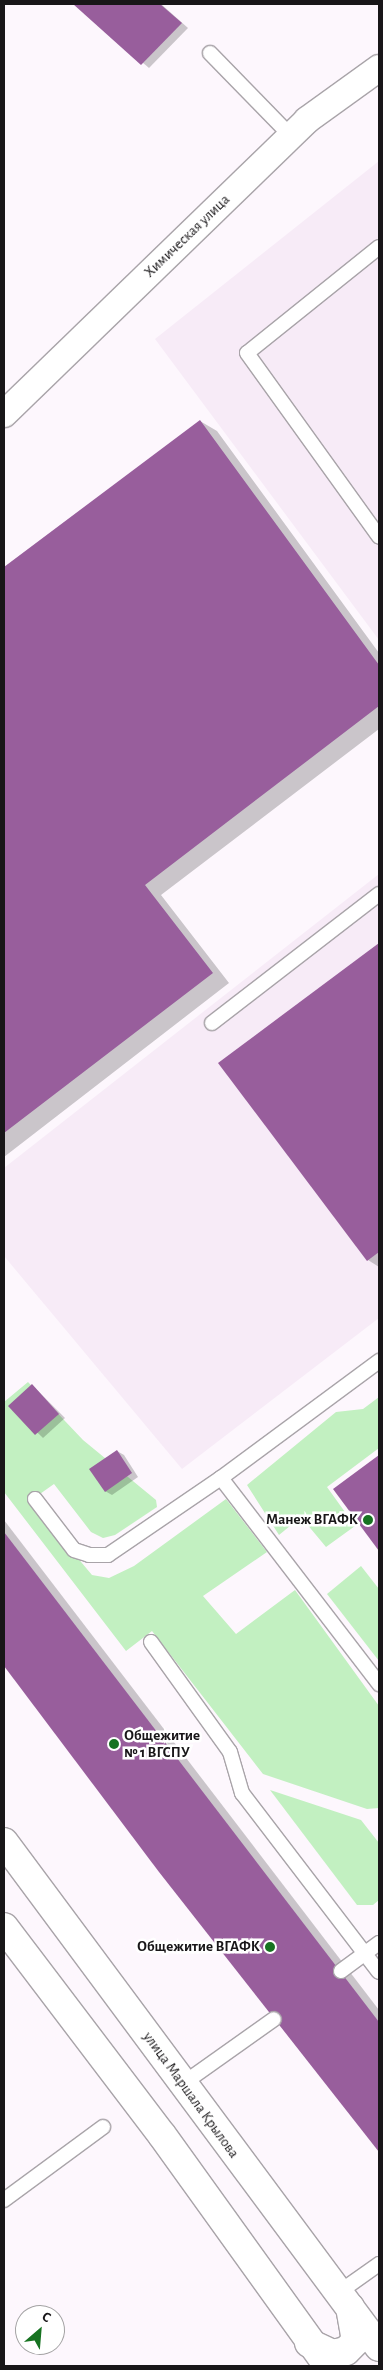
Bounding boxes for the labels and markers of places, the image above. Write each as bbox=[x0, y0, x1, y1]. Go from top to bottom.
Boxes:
place label: Манеж ВГАФК bbox=[266, 1511, 358, 1529]
marker: Манеж ВГАФК bbox=[362, 1514, 374, 1526]
place label: Общежитие № 1 ВГСПУ bbox=[124, 1726, 200, 1761]
marker: Общежитие № 1 ВГСПУ bbox=[108, 1738, 120, 1750]
place label: Общежитие ВГАФК bbox=[137, 1938, 260, 1956]
marker: Общежитие ВГАФК bbox=[264, 1941, 276, 1953]

